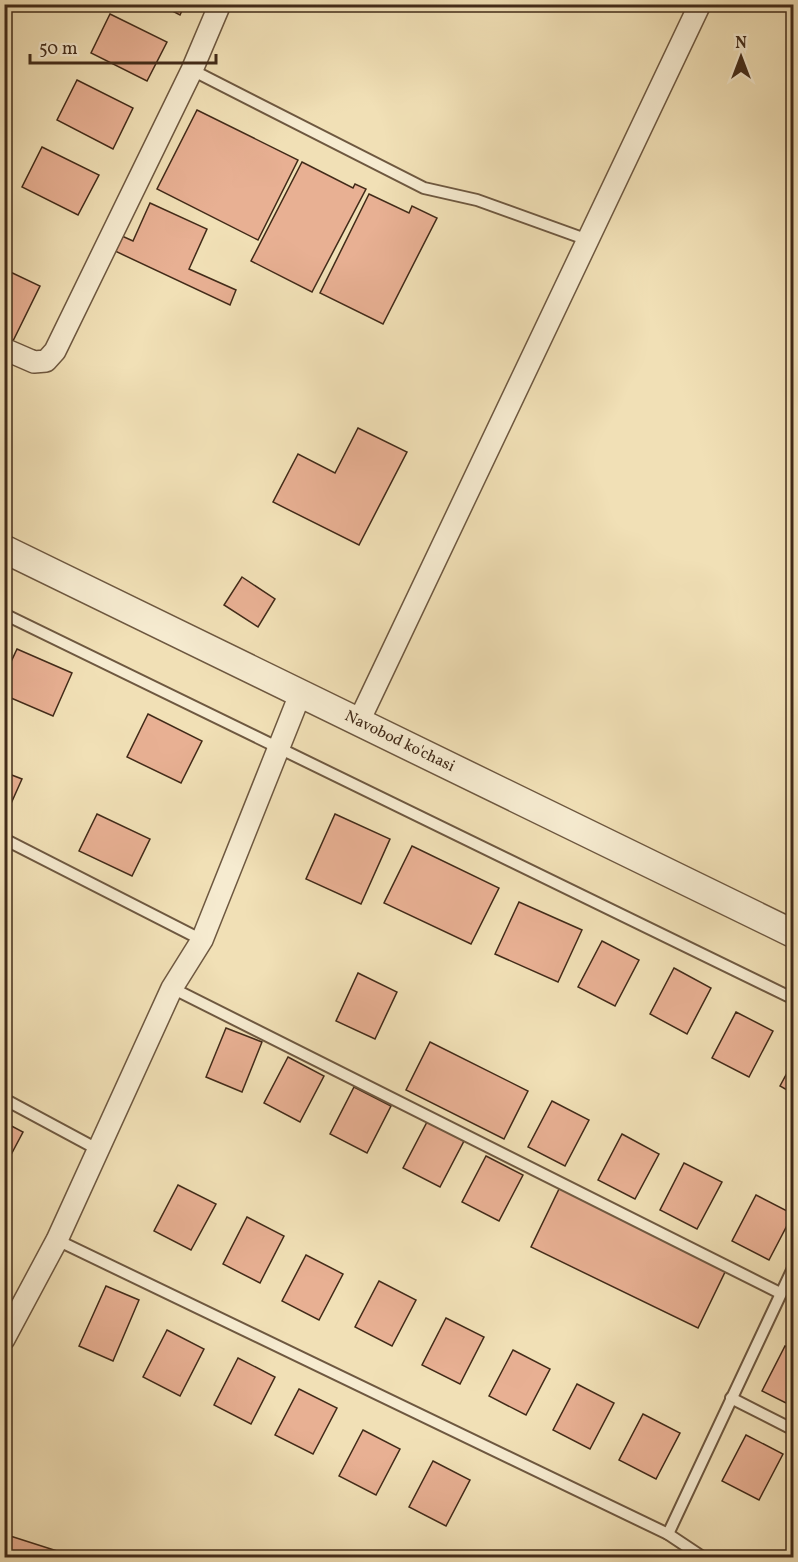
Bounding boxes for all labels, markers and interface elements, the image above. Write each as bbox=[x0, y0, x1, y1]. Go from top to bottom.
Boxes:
scale bar bbox=[30, 27, 216, 65]
north arrow bbox=[711, 27, 771, 87]
text: N bbox=[735, 33, 747, 55]
text: 50 m bbox=[39, 37, 78, 62]
street label: Navobod ko'chasi bbox=[341, 706, 459, 778]

